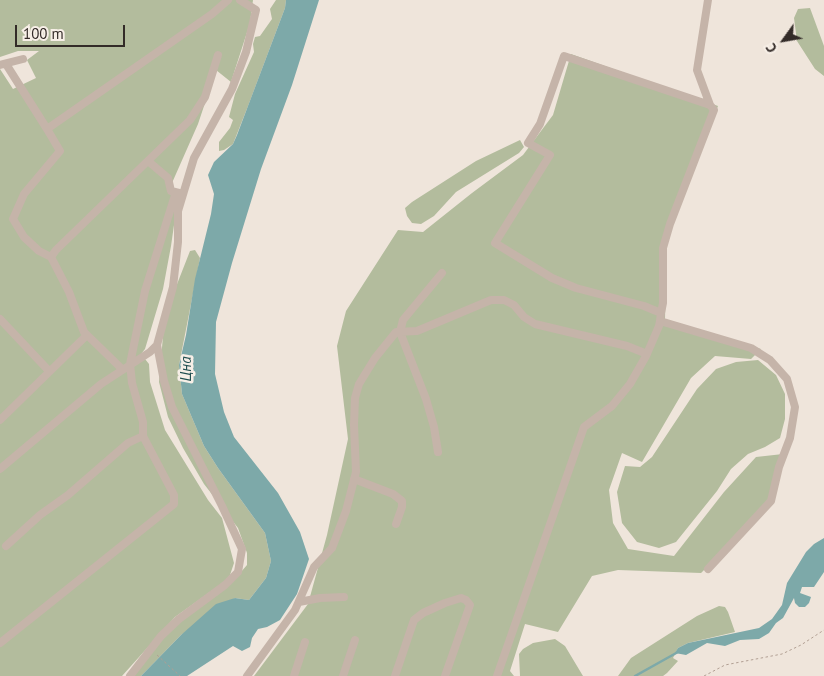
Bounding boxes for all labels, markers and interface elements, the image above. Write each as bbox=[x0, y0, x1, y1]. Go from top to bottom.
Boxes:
scale bar bbox=[18, 15, 128, 47]
north arrow bbox=[759, 15, 809, 65]
text: 100 m bbox=[23, 24, 64, 43]
text: С bbox=[762, 40, 781, 56]
water label: Цна bbox=[178, 357, 196, 381]

